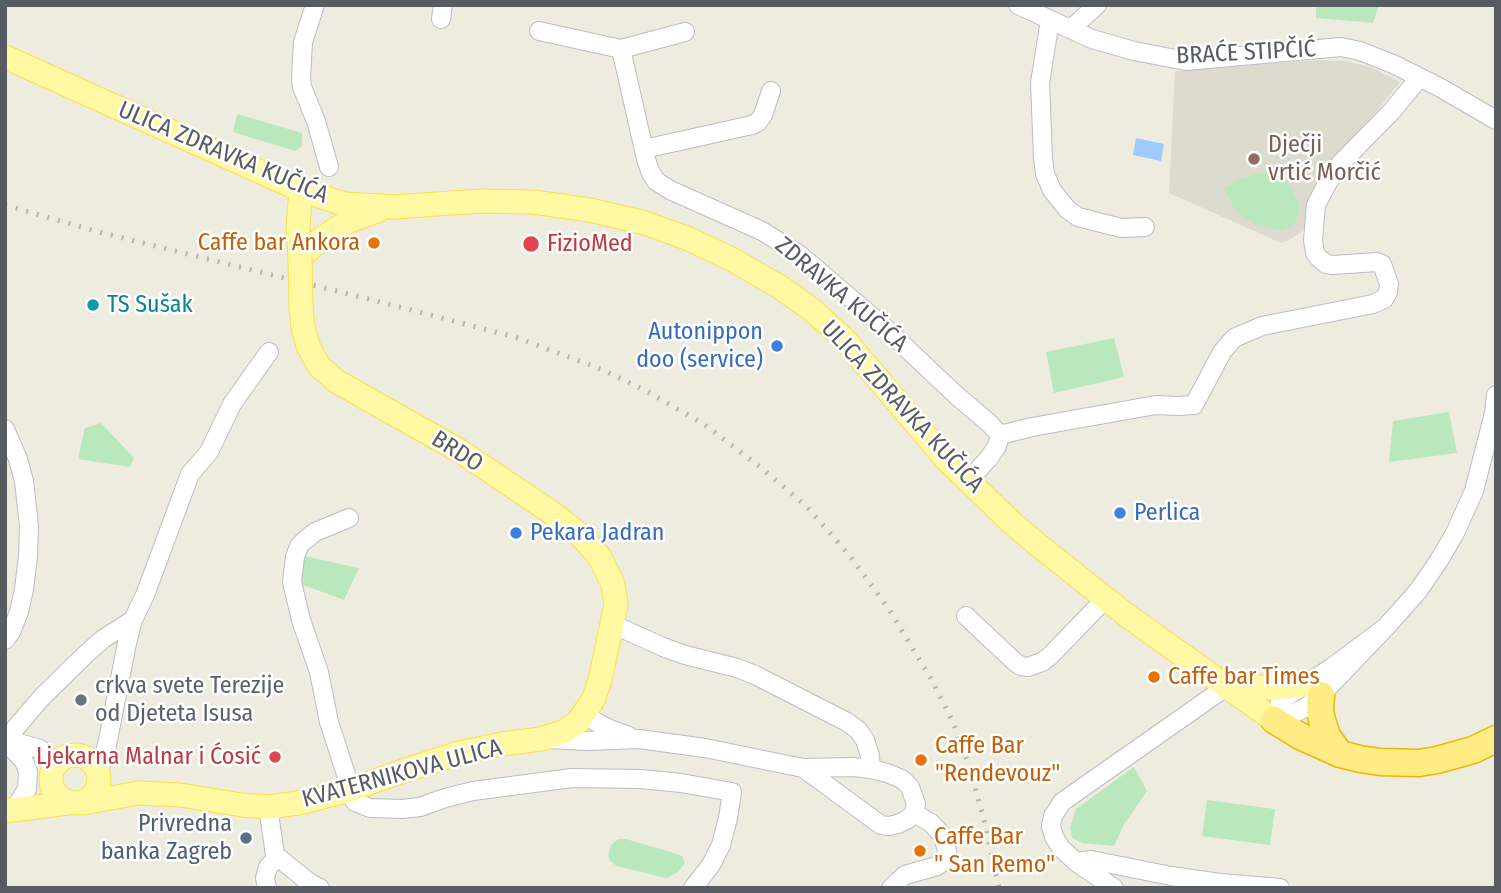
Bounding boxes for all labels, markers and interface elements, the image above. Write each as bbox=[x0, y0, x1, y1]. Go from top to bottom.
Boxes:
street label: BRAĆE STIPČIĆ bbox=[1176, 35, 1316, 71]
street label: ULICA ZDRAVKA KUČIĆA bbox=[114, 96, 332, 210]
place label: Dječji vrtić Morčić bbox=[1268, 131, 1381, 187]
marker: Dječji vrtić Morčić bbox=[1246, 151, 1262, 167]
place label: Caffe bar Ankora bbox=[198, 229, 360, 257]
place label: FizioMed bbox=[547, 230, 633, 258]
street label: ZDRAVKA KUČIĆA bbox=[769, 231, 913, 359]
marker: FizioMed bbox=[521, 234, 541, 254]
marker: Caffe bar Ankora bbox=[366, 235, 382, 251]
place label: TS Sušak bbox=[107, 291, 193, 319]
marker: TS Sušak bbox=[85, 297, 101, 313]
street label: ULICA ZDRAVKA KUČIĆA bbox=[815, 315, 989, 499]
place label: Autonippon doo (service) bbox=[636, 318, 763, 374]
marker: Autonippon doo (service) bbox=[769, 338, 785, 354]
street label: BRDO bbox=[426, 425, 488, 479]
place label: Perlica bbox=[1134, 499, 1200, 527]
marker: Perlica bbox=[1112, 505, 1128, 521]
place label: Pekara Jadran bbox=[530, 519, 665, 547]
marker: Pekara Jadran bbox=[508, 525, 524, 541]
place label: Caffe bar Times bbox=[1168, 663, 1320, 691]
marker: Caffe bar Times bbox=[1146, 669, 1162, 685]
place label: crkva svete Terezije od Djeteta Isusa bbox=[95, 672, 284, 728]
marker: crkva svete Terezije od Djeteta Isusa bbox=[73, 692, 89, 708]
place label: Caffe Bar "Rendevouz" bbox=[935, 732, 1060, 788]
street label: KVATERNIKOVA ULICA bbox=[299, 733, 505, 815]
place label: Ljekarna Malnar i Ćosić bbox=[36, 743, 261, 771]
marker: Ljekarna Malnar i Ćosić bbox=[267, 749, 283, 765]
marker: Caffe Bar "Rendevouz" bbox=[913, 752, 929, 768]
place label: Privredna banka Zagreb bbox=[101, 810, 232, 866]
place label: Caffe Bar " San Remo" bbox=[934, 823, 1055, 879]
marker: Privredna banka Zagreb bbox=[238, 830, 254, 846]
marker: Caffe Bar " San Remo" bbox=[912, 843, 928, 859]

